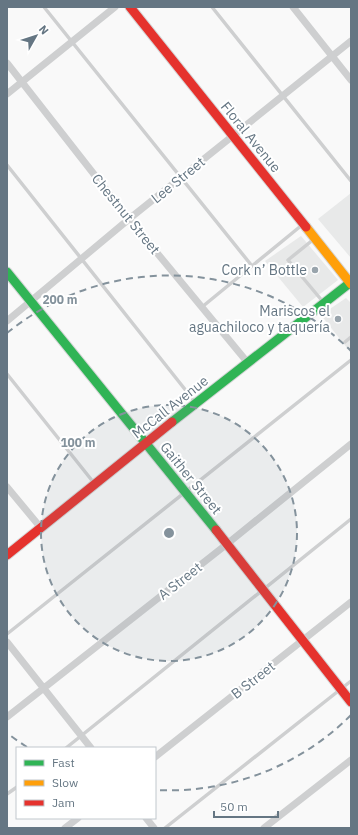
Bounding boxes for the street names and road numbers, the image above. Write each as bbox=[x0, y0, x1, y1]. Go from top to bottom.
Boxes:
street label: Floral Avenue bbox=[217, 98, 285, 176]
street label: Lee Street bbox=[147, 153, 209, 207]
street label: Chestnut Street bbox=[88, 170, 164, 258]
street label: McCall Avenue bbox=[128, 371, 212, 442]
street label: Gaither Street bbox=[156, 438, 226, 518]
street label: A Street bbox=[154, 558, 206, 604]
street label: B Street bbox=[227, 657, 279, 703]

